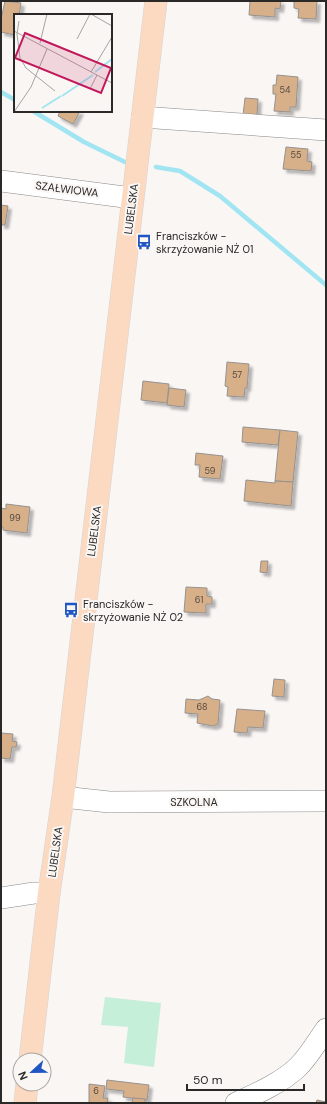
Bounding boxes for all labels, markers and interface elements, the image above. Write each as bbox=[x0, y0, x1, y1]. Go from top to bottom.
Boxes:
inset map bbox=[14, 14, 112, 112]
house number: 54 bbox=[280, 84, 291, 96]
house number: 55 bbox=[291, 149, 301, 161]
street label: SZAŁWIOWA bbox=[35, 178, 99, 200]
street label: LUBELSKA bbox=[121, 183, 141, 235]
place label: Franciszków - skrzyżowanie NŻ 01 bbox=[156, 229, 253, 256]
bus stop icon: Franciszków - skrzyżowanie NŻ 01 bbox=[135, 233, 153, 251]
house number: 57 bbox=[232, 369, 242, 381]
house number: 59 bbox=[205, 465, 216, 477]
street label: LUBELSKA bbox=[84, 505, 104, 557]
house number: 99 bbox=[9, 512, 21, 524]
house number: 61 bbox=[195, 594, 203, 606]
place label: Franciszków - skrzyżowanie NŻ 02 bbox=[83, 597, 183, 624]
bus stop icon: Franciszków - skrzyżowanie NŻ 02 bbox=[62, 601, 80, 619]
house number: 68 bbox=[196, 701, 208, 713]
street label: SZKOLNA bbox=[170, 795, 218, 809]
street label: LUBELSKA bbox=[45, 826, 65, 878]
north arrow bbox=[12, 1052, 52, 1092]
scale bar bbox=[187, 1066, 304, 1092]
text: N bbox=[15, 1069, 31, 1082]
text: 50 m bbox=[193, 1072, 222, 1088]
house number: 6 bbox=[93, 1085, 99, 1097]

